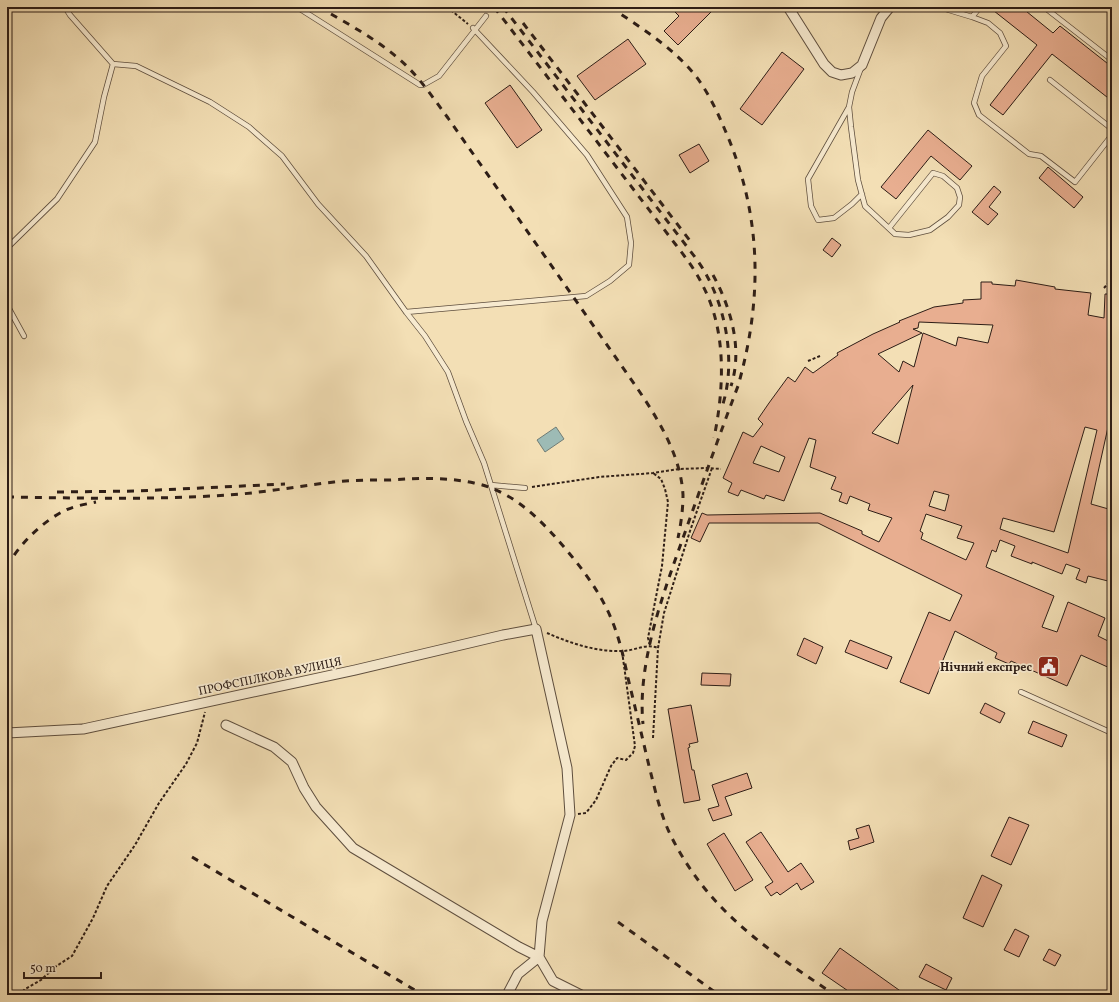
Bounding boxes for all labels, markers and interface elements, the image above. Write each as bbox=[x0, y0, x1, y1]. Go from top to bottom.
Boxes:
street label: ПРОФСПІЛКОВА ВУЛИЦЯ bbox=[197, 654, 344, 700]
public building icon: Нічний експрес bbox=[1035, 654, 1061, 680]
place label: Нічний експрес bbox=[940, 660, 1032, 676]
scale bar bbox=[24, 954, 101, 980]
text: 50 m bbox=[30, 961, 56, 977]

